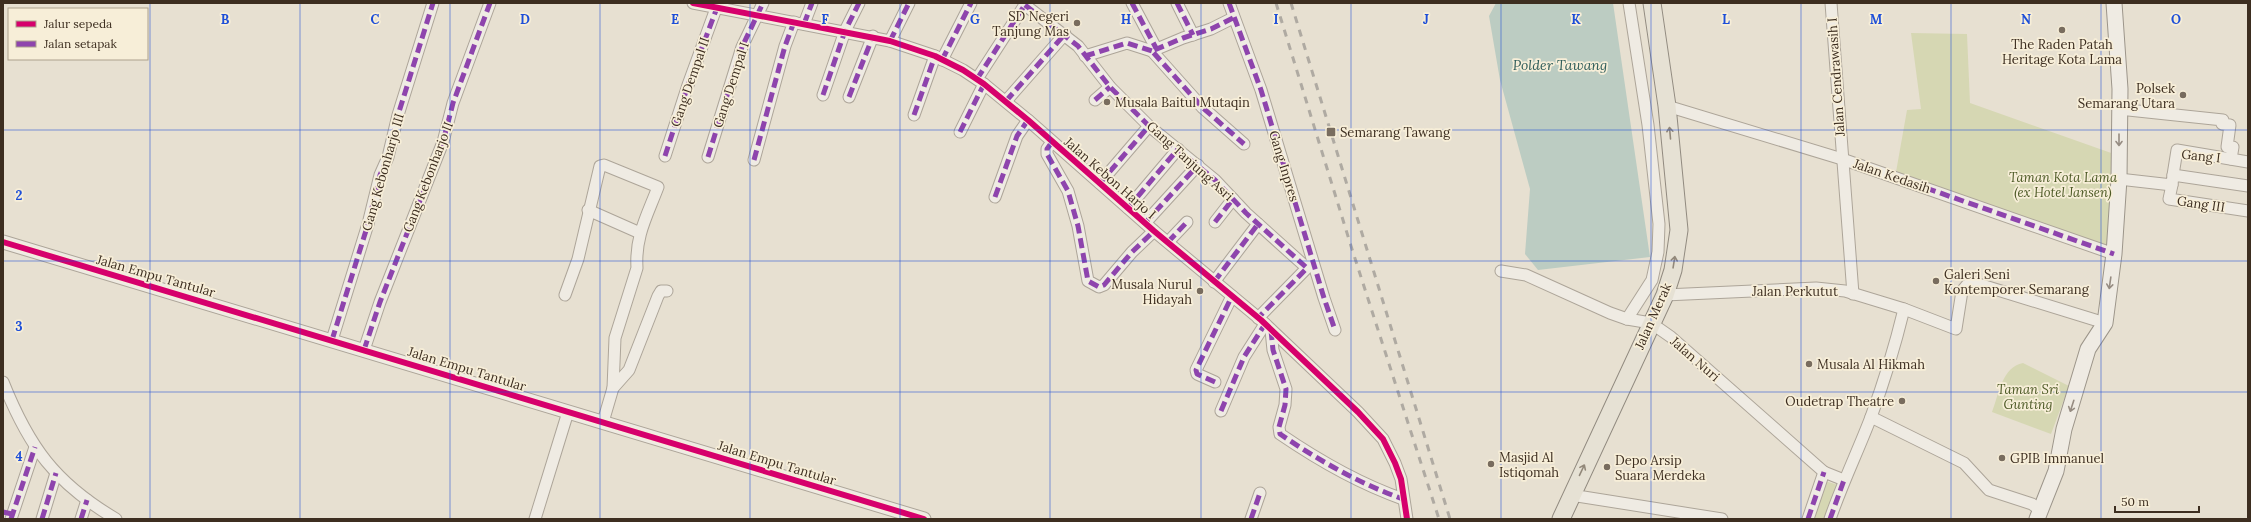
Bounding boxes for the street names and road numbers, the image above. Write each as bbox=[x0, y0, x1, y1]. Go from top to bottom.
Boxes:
street label: Jalan Cendrawasih I bbox=[1823, 17, 1849, 138]
street label: Gang Dempal II bbox=[667, 35, 713, 129]
street label: Gang Dempal I bbox=[709, 40, 753, 130]
street label: Gang Kebonharjo III bbox=[358, 111, 408, 233]
street label: Gang Tanjung Asri bbox=[1143, 118, 1237, 205]
street label: Gang Kebonharjo II bbox=[399, 119, 457, 235]
street label: Gang Inpres bbox=[1265, 128, 1303, 204]
street label: Jalan Kebon Harjo I bbox=[1060, 133, 1159, 223]
street label: Gang I bbox=[2180, 145, 2222, 167]
street label: Jalan Kedasih bbox=[1850, 155, 1933, 197]
street label: Gang III bbox=[2176, 192, 2226, 216]
street label: Jalan Empu Tantular bbox=[94, 251, 218, 301]
street label: Jalan Merak bbox=[1630, 280, 1675, 353]
street label: Jalan Perkutut bbox=[1751, 283, 1838, 300]
street label: Jalan Nuri bbox=[1666, 332, 1723, 385]
street label: Jalan Empu Tantular bbox=[405, 343, 529, 395]
street label: Jalan Empu Tantular bbox=[715, 437, 839, 489]

